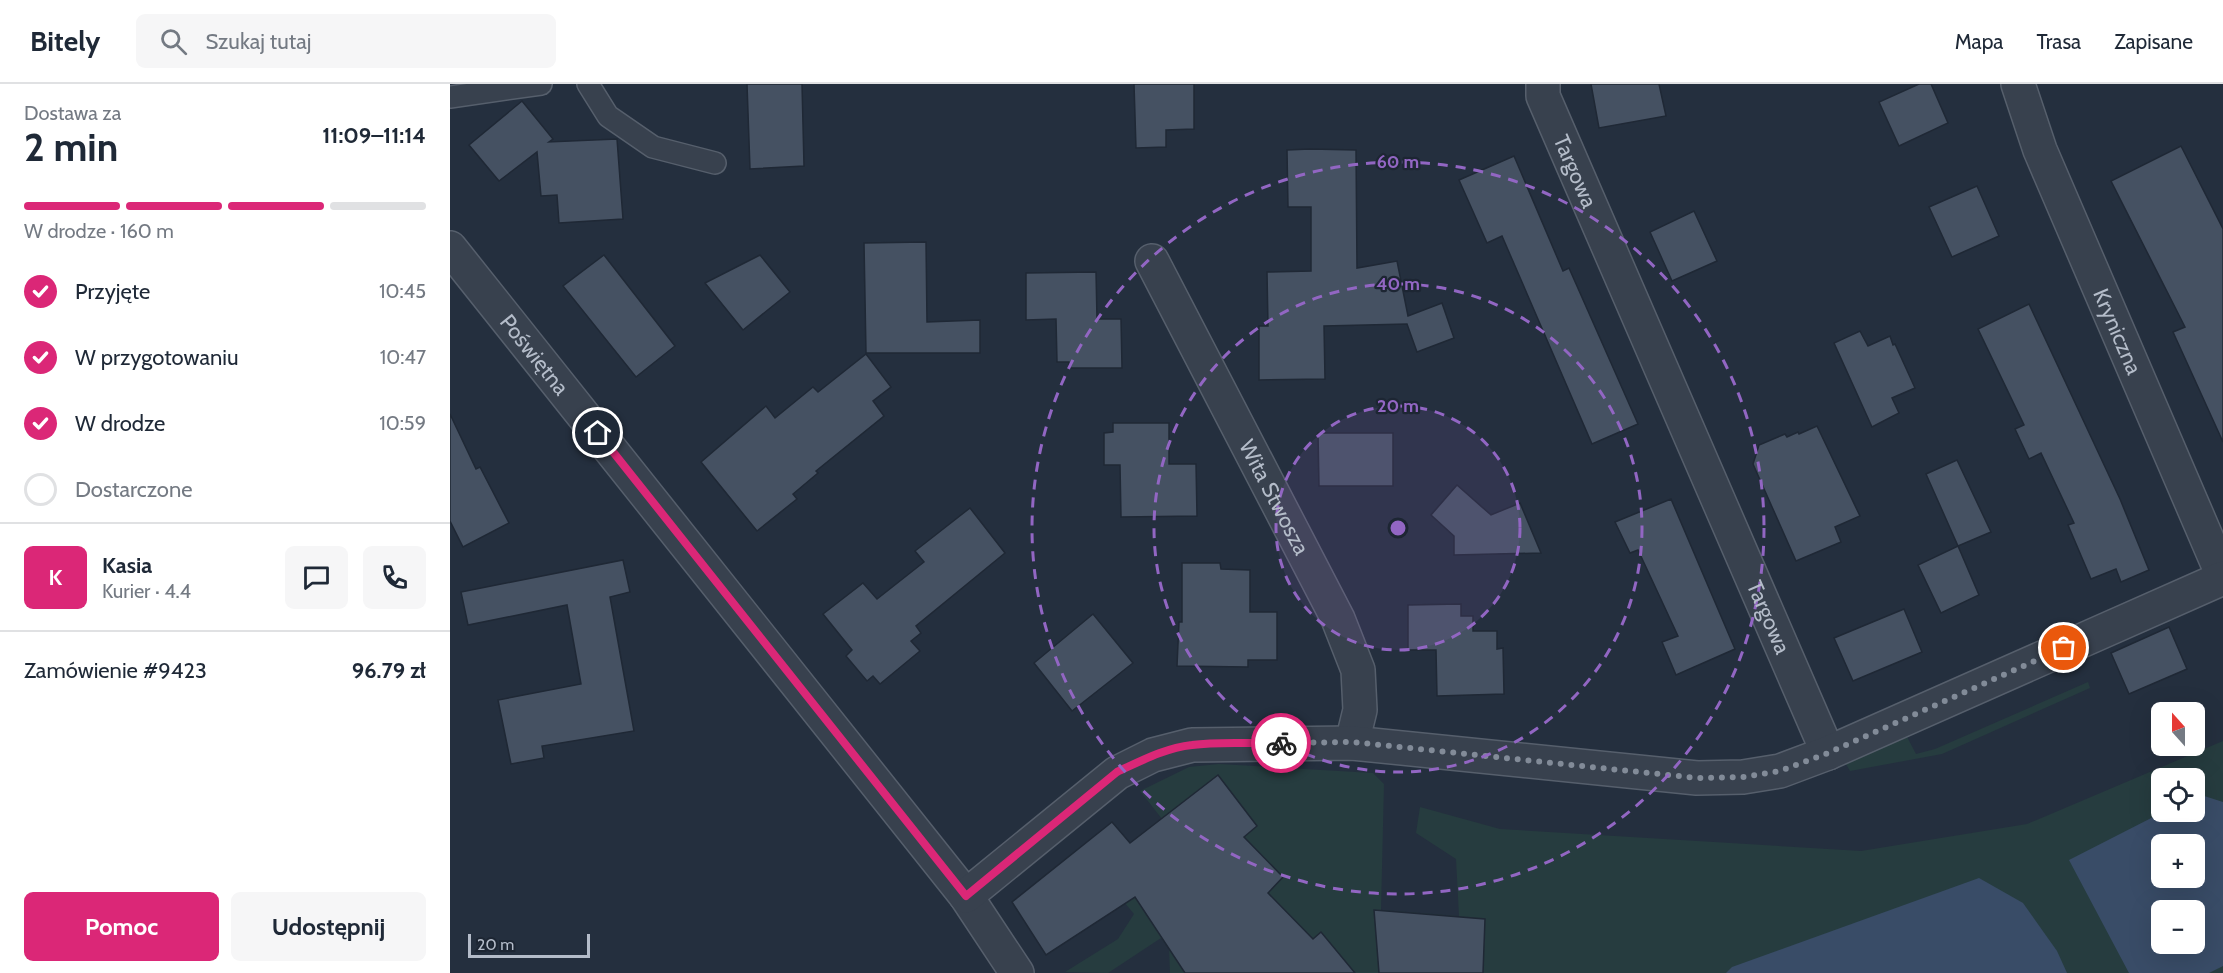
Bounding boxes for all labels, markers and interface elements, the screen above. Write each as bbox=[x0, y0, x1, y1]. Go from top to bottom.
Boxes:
search box bbox=[136, 14, 556, 68]
text: Bitely bbox=[30, 24, 100, 58]
icon: search bbox=[157, 25, 190, 58]
text: Szukaj tutaj bbox=[205, 28, 311, 55]
text: Mapa bbox=[1955, 29, 2003, 54]
text: Trasa bbox=[2036, 29, 2081, 54]
text: Zapisane bbox=[2114, 29, 2193, 54]
text: Dostawa za bbox=[24, 101, 121, 125]
text: 11:09–11:14 bbox=[322, 122, 426, 149]
text: 2 min bbox=[24, 123, 118, 171]
street label: Targowa bbox=[1547, 131, 1603, 213]
text: 60 m bbox=[1377, 151, 1419, 173]
text: W drodze · 160 m bbox=[24, 219, 174, 243]
text: 40 m bbox=[1376, 273, 1420, 295]
icon: check bbox=[24, 275, 57, 308]
text: Przyjęte bbox=[75, 278, 150, 305]
text: 10:45 bbox=[379, 279, 426, 303]
street label: Kryniczna bbox=[2087, 285, 2148, 379]
street label: Poświętna bbox=[494, 309, 575, 401]
icon: check bbox=[24, 341, 57, 374]
text: W przygotowaniu bbox=[75, 344, 238, 371]
text: 10:47 bbox=[380, 345, 426, 369]
text: 20 m bbox=[1377, 395, 1419, 417]
icon: check bbox=[24, 407, 57, 440]
pin bbox=[572, 407, 623, 458]
text: W drodze bbox=[75, 410, 165, 437]
text: 10:59 bbox=[379, 411, 426, 435]
icon: home bbox=[581, 416, 614, 449]
street label: Wita Stwosza bbox=[1233, 435, 1315, 560]
text: Dostarczone bbox=[75, 476, 192, 503]
centre of rings bbox=[1388, 518, 1408, 538]
button: chat bbox=[285, 546, 348, 609]
button: phone bbox=[363, 546, 426, 609]
text: Kasia bbox=[102, 552, 152, 579]
text: K bbox=[49, 564, 62, 591]
street label: Targowa bbox=[1741, 577, 1797, 658]
text: Kurier · 4.4 bbox=[102, 579, 191, 603]
pin bbox=[2038, 622, 2089, 673]
icon: bag bbox=[2047, 631, 2080, 664]
text: Zamówienie #9423 bbox=[24, 657, 207, 684]
text: 96.79 zł bbox=[352, 657, 426, 684]
north arrow bbox=[2151, 702, 2205, 756]
map controls bbox=[2151, 702, 2205, 954]
courier bbox=[1251, 713, 1311, 773]
icon: bike bbox=[1265, 727, 1298, 760]
button: locate bbox=[2151, 768, 2205, 822]
button: + bbox=[2151, 834, 2205, 888]
button: Pomoc bbox=[24, 892, 219, 961]
button: Udostępnij bbox=[231, 892, 426, 961]
button: − bbox=[2151, 900, 2205, 954]
scale bar bbox=[468, 931, 590, 958]
text: 20 m bbox=[477, 935, 514, 954]

